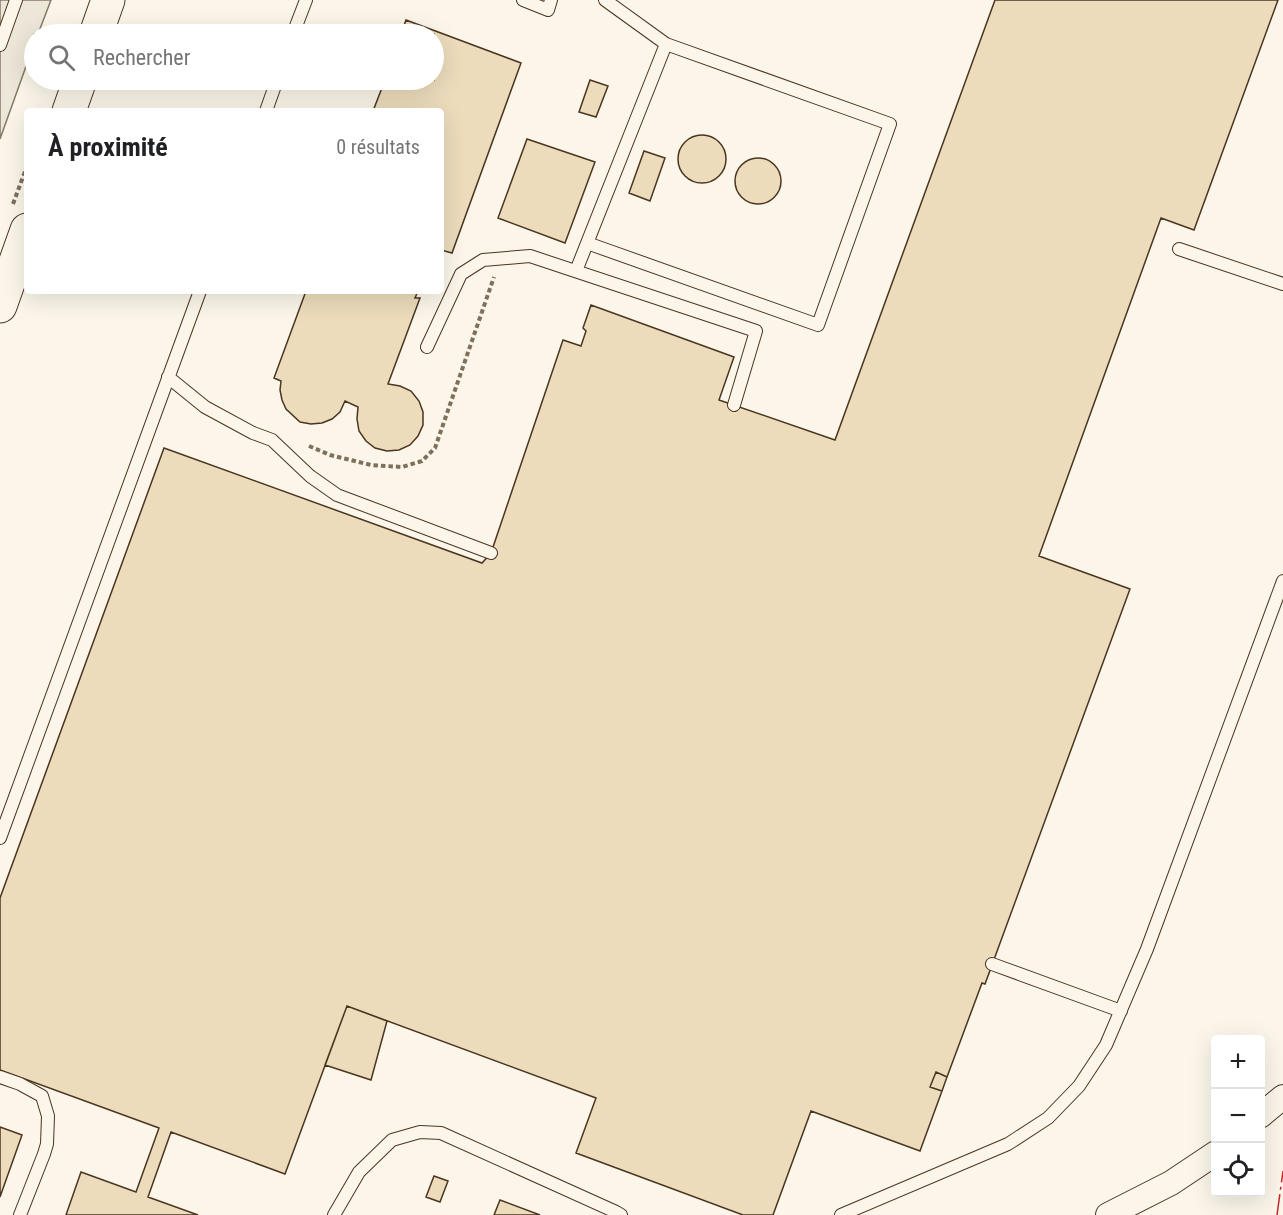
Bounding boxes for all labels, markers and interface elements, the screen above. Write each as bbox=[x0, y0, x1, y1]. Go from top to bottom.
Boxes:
search box bbox=[24, 24, 444, 90]
icon: search bbox=[45, 41, 78, 74]
text: Rechercher bbox=[93, 45, 190, 70]
text: À proximité bbox=[48, 132, 168, 162]
text: 0 résultats bbox=[336, 135, 420, 159]
map controls bbox=[1211, 1035, 1265, 1197]
button: + bbox=[1211, 1035, 1265, 1089]
button: − bbox=[1211, 1089, 1265, 1143]
button: locate bbox=[1211, 1143, 1265, 1197]

